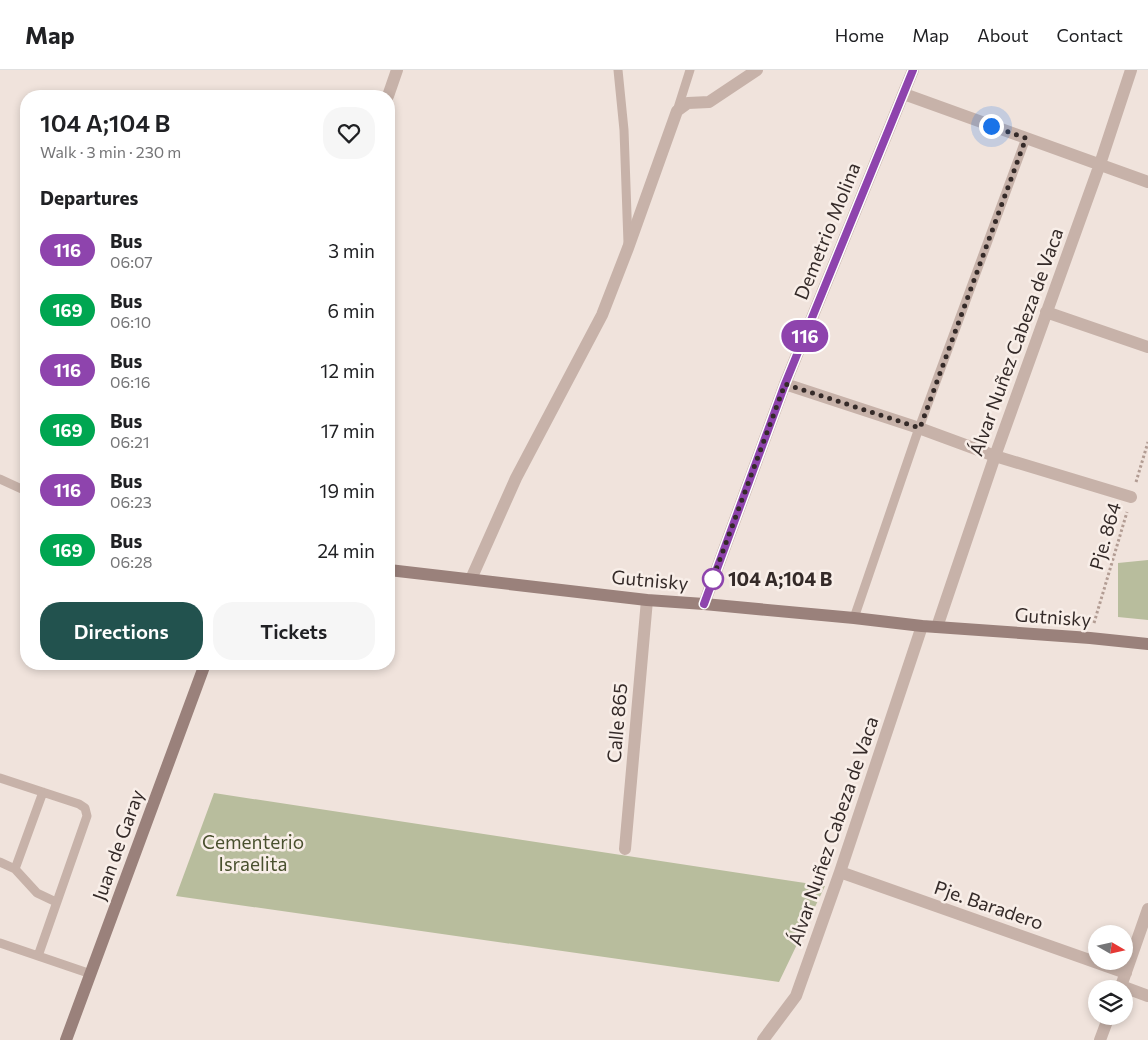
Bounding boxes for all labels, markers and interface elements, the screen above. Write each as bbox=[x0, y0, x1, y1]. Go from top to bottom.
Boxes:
text: Map bbox=[25, 20, 75, 49]
text: Home bbox=[835, 24, 884, 46]
text: Map bbox=[912, 24, 949, 46]
text: About bbox=[977, 24, 1029, 46]
text: Contact bbox=[1057, 24, 1123, 46]
button: heart bbox=[323, 107, 375, 159]
text: 104 A;104 B bbox=[40, 108, 170, 137]
your location bbox=[979, 114, 1004, 139]
text: Walk · 3 min · 230 m bbox=[40, 142, 181, 161]
street label: Demetrio Molina bbox=[789, 159, 865, 303]
text: Departures bbox=[40, 186, 138, 209]
street label: Álvar Nuñez Cabeza de Vaca bbox=[964, 225, 1068, 459]
text: Bus bbox=[110, 229, 142, 252]
text: 116 bbox=[54, 239, 81, 261]
text: 3 min bbox=[328, 239, 375, 262]
text: 06:07 bbox=[110, 252, 153, 271]
text: Bus bbox=[110, 289, 142, 312]
text: 169 bbox=[52, 299, 83, 321]
text: 6 min bbox=[327, 299, 375, 322]
text: 06:10 bbox=[110, 312, 151, 331]
line badge: 116 bbox=[776, 320, 834, 352]
text: 116 bbox=[791, 325, 819, 347]
text: Bus bbox=[110, 349, 142, 372]
text: 116 bbox=[54, 359, 81, 381]
text: 12 min bbox=[320, 359, 375, 382]
text: 06:16 bbox=[110, 372, 150, 391]
text: Bus bbox=[110, 409, 142, 432]
text: 169 bbox=[52, 419, 83, 441]
text: 17 min bbox=[321, 419, 375, 442]
text: 06:21 bbox=[110, 432, 150, 451]
text: Bus bbox=[110, 469, 142, 492]
text: 116 bbox=[54, 479, 81, 501]
text: 19 min bbox=[319, 479, 375, 502]
text: 06:23 bbox=[110, 492, 152, 511]
street label: Pje. 864 bbox=[1084, 499, 1125, 572]
text: Bus bbox=[110, 529, 142, 552]
text: 169 bbox=[52, 539, 83, 561]
text: 24 min bbox=[317, 539, 375, 562]
text: 06:28 bbox=[110, 552, 152, 571]
street label: Gutnisky bbox=[611, 565, 690, 594]
place label: 104 A;104 B bbox=[728, 567, 832, 590]
marker: 104 A;104 B bbox=[702, 568, 724, 590]
button: Directions bbox=[40, 602, 203, 660]
button: Tickets bbox=[213, 602, 375, 660]
street label: Gutnisky bbox=[1014, 602, 1092, 631]
street label: Calle 865 bbox=[602, 682, 631, 764]
street label: Álvar Nuñez Cabeza de Vaca bbox=[782, 713, 883, 948]
street label: Juan de Garay bbox=[87, 786, 148, 903]
park label: Cementerio Israelita bbox=[202, 830, 304, 875]
street label: Pje. Baradero bbox=[932, 875, 1047, 934]
north arrow bbox=[1088, 925, 1132, 970]
map controls bbox=[1088, 925, 1133, 1025]
button: layers bbox=[1088, 980, 1133, 1025]

